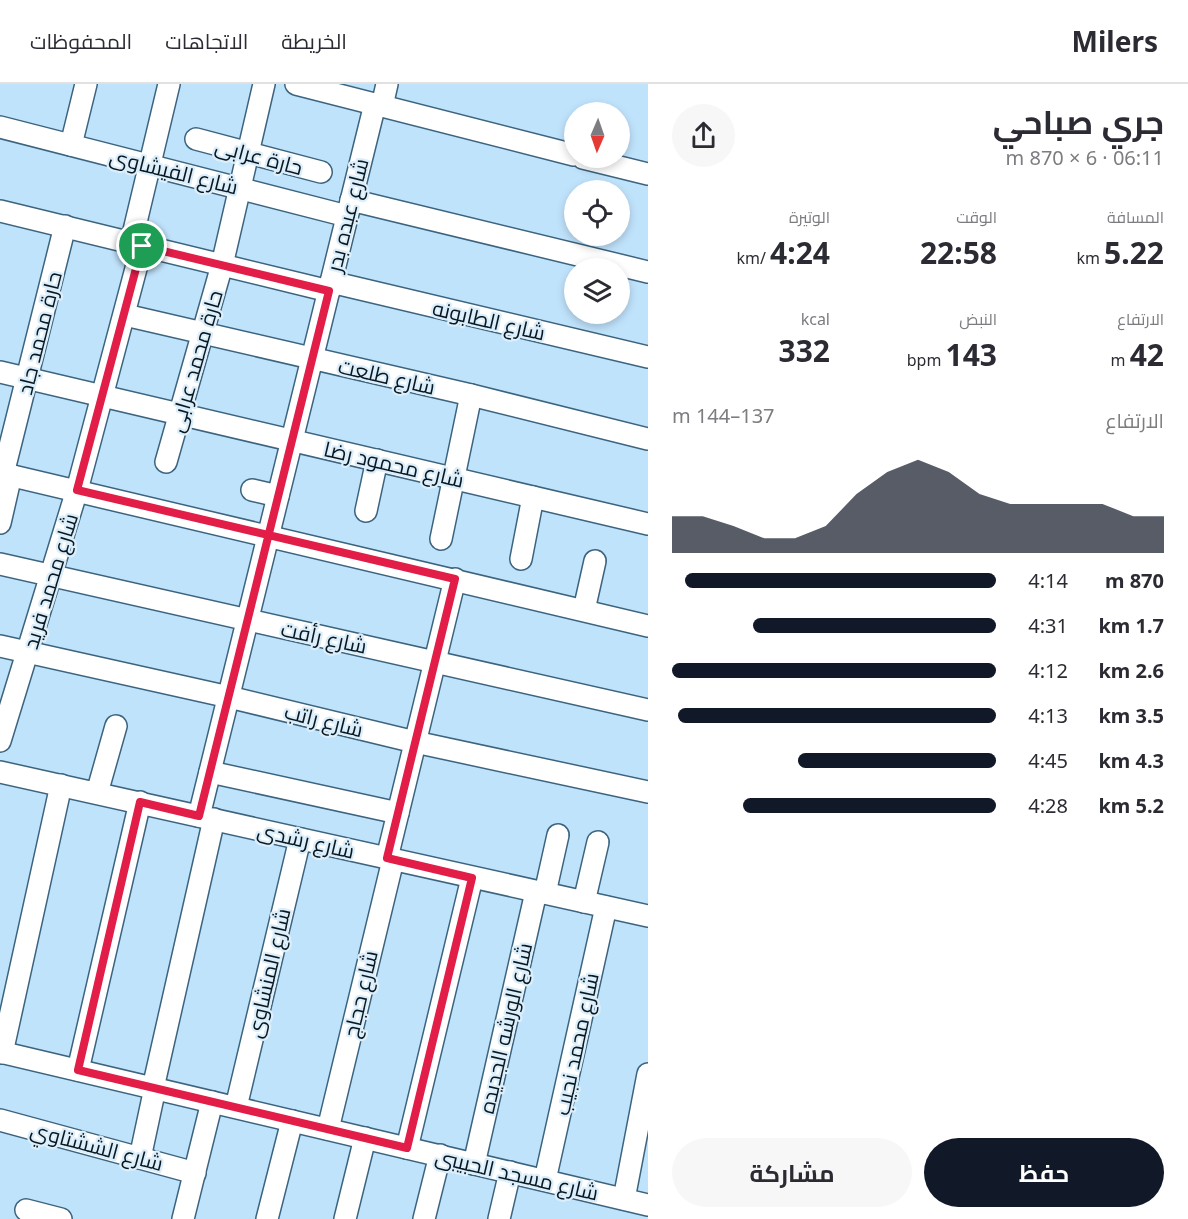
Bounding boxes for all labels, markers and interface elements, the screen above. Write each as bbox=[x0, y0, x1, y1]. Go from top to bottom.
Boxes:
text: Milers bbox=[1072, 22, 1158, 60]
text: المحفوظات bbox=[30, 27, 132, 55]
text: الاتجاهات bbox=[165, 27, 248, 55]
text: الخريطة bbox=[281, 27, 347, 55]
text: جري صباحي bbox=[993, 99, 1164, 144]
north arrow bbox=[564, 102, 630, 168]
map controls bbox=[564, 102, 630, 324]
button: share bbox=[672, 104, 735, 167]
street label: حارة عرابى bbox=[212, 131, 306, 181]
street label: شارع الفيشاوى bbox=[106, 141, 241, 201]
text: 06:11 · 6 × 870 m bbox=[1006, 144, 1164, 171]
street label: شارع عبده بدر bbox=[319, 155, 376, 276]
button: locate bbox=[564, 180, 630, 246]
text: الوتيرة bbox=[789, 206, 830, 228]
text: الوقت bbox=[956, 206, 997, 228]
text: المسافة bbox=[1107, 206, 1164, 228]
pin bbox=[116, 220, 167, 271]
icon: arrive bbox=[125, 229, 158, 262]
text: 4:24 bbox=[770, 232, 830, 273]
text: 22:58 bbox=[920, 232, 997, 273]
text: 5.22 bbox=[1104, 232, 1164, 273]
text: /km bbox=[736, 247, 770, 269]
text: km bbox=[1076, 247, 1104, 269]
button: layers bbox=[564, 258, 630, 324]
street label: حارة محمد جاد bbox=[10, 268, 68, 398]
street label: حارة محمد عرابى bbox=[161, 287, 229, 435]
street label: شارع الطابونه bbox=[430, 293, 548, 348]
text: kcal bbox=[801, 308, 830, 330]
text: النبض bbox=[959, 308, 997, 330]
text: الارتفاع bbox=[1117, 308, 1164, 330]
text: 332 bbox=[779, 330, 830, 371]
text: 143 bbox=[946, 334, 997, 375]
text: 42 bbox=[1130, 334, 1164, 375]
text: bpm bbox=[907, 349, 946, 371]
text: m bbox=[1111, 349, 1130, 371]
street label: شارع طلعت bbox=[336, 351, 438, 402]
text: 137–144 m bbox=[672, 402, 775, 429]
text: الارتفاع bbox=[1105, 407, 1164, 434]
street label: شارع محمود رضا bbox=[321, 434, 467, 495]
street label: شارع محمد فريد bbox=[16, 510, 85, 653]
text: 4:14 bbox=[1028, 567, 1068, 594]
text: 870 m bbox=[1105, 567, 1164, 594]
text: 4:31 bbox=[1028, 612, 1068, 639]
text: 1.7 km bbox=[1098, 612, 1164, 639]
street label: شارع رأفت bbox=[278, 614, 370, 661]
text: 4:12 bbox=[1028, 657, 1068, 684]
text: 2.6 km bbox=[1098, 657, 1164, 684]
street label: شارع راتب bbox=[282, 697, 366, 744]
text: 4:13 bbox=[1028, 702, 1068, 729]
text: 3.5 km bbox=[1098, 702, 1164, 729]
text: 4:45 bbox=[1028, 747, 1068, 774]
text: 4.3 km bbox=[1098, 747, 1164, 774]
text: 4:28 bbox=[1028, 792, 1068, 819]
text: 5.2 km bbox=[1098, 792, 1164, 819]
street label: شارع رشدى bbox=[254, 815, 357, 866]
street label: شارع المنشاوى bbox=[239, 905, 298, 1041]
street label: شارع الورشه الجديده bbox=[472, 940, 539, 1116]
street label: شارع حجاج bbox=[336, 948, 385, 1041]
street label: شارع محمد نجيب bbox=[547, 970, 606, 1118]
street label: شارع الششتاوي bbox=[27, 1115, 166, 1180]
button: مشاركة bbox=[672, 1138, 912, 1207]
button: حفظ bbox=[924, 1138, 1164, 1207]
street label: شارع مسجد الحبيبى bbox=[432, 1142, 601, 1207]

